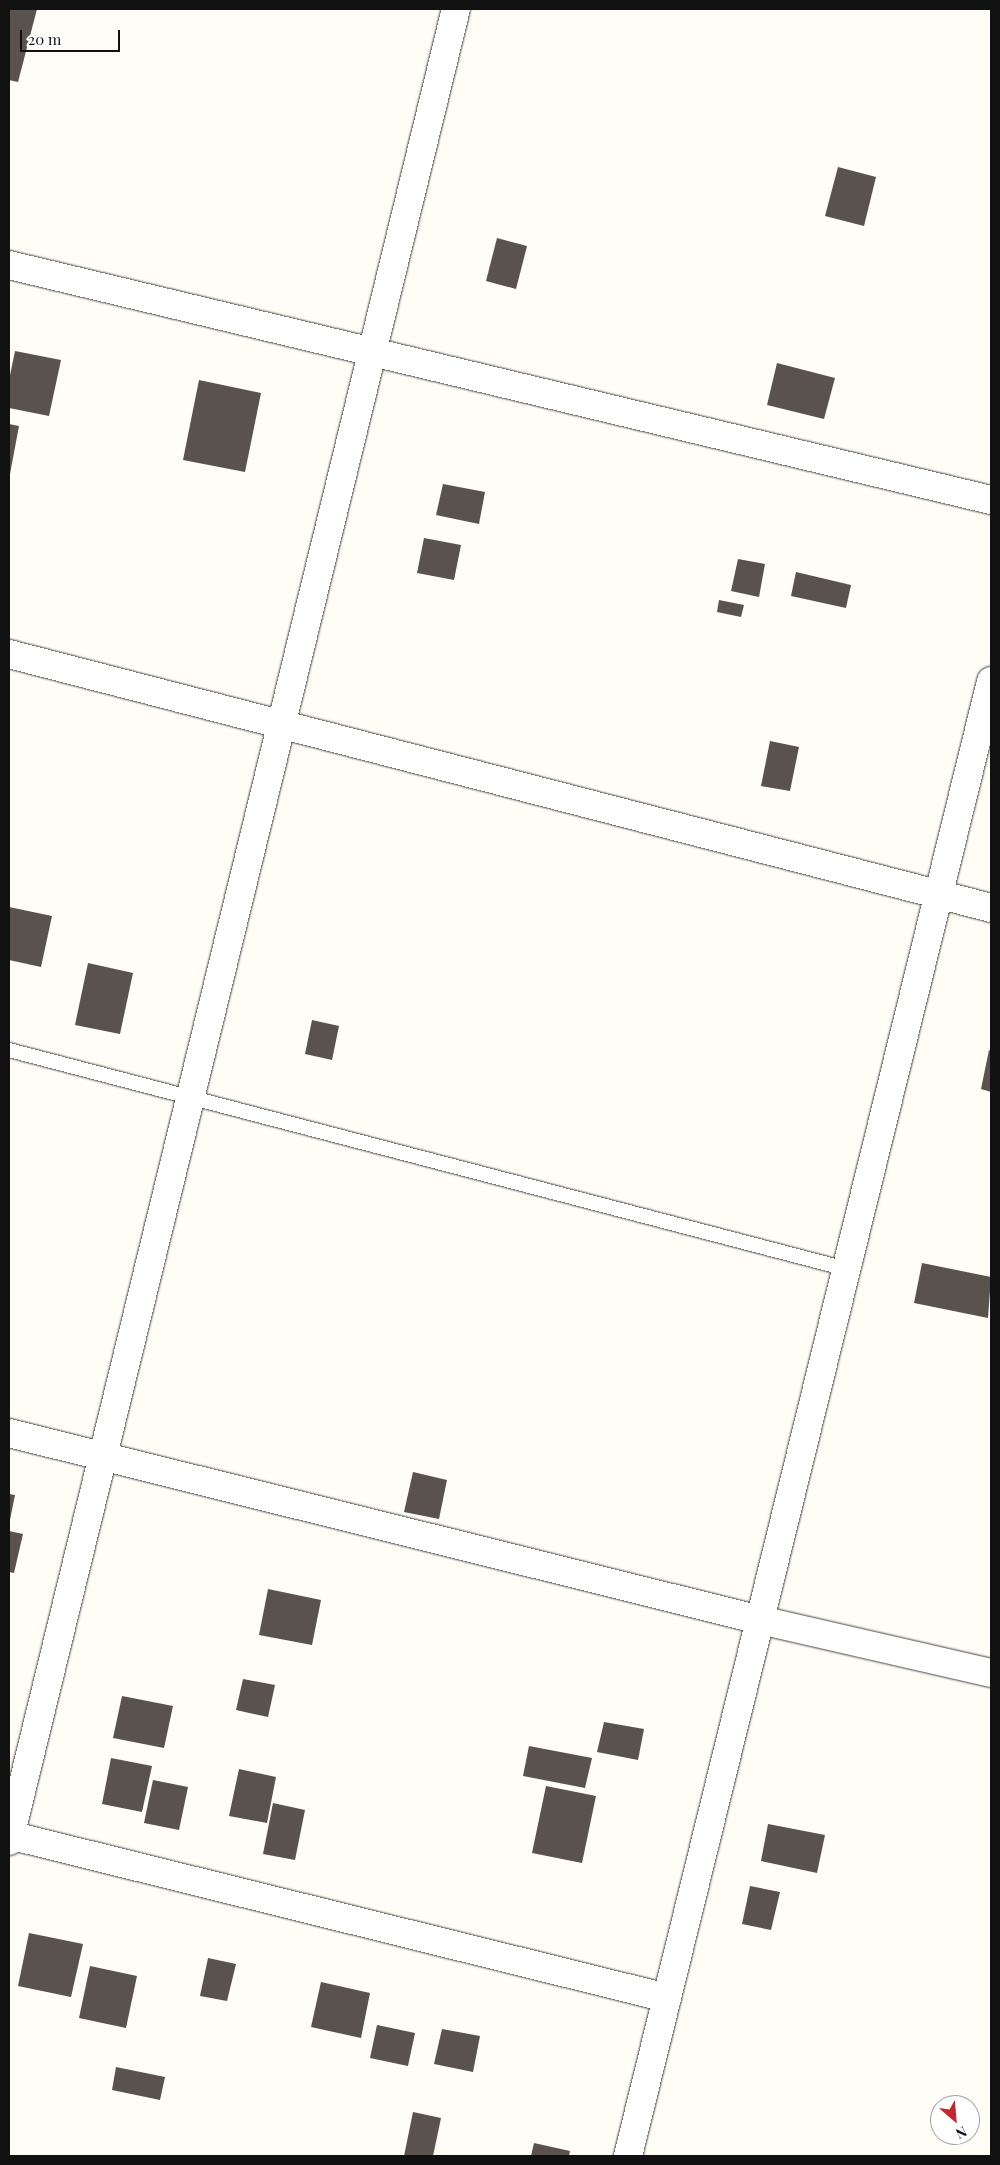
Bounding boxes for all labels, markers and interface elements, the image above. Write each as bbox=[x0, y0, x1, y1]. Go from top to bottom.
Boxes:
scale bar bbox=[22, 20, 122, 52]
text: 20 m bbox=[28, 29, 61, 49]
north arrow bbox=[930, 2095, 980, 2145]
text: N bbox=[953, 2122, 970, 2144]

